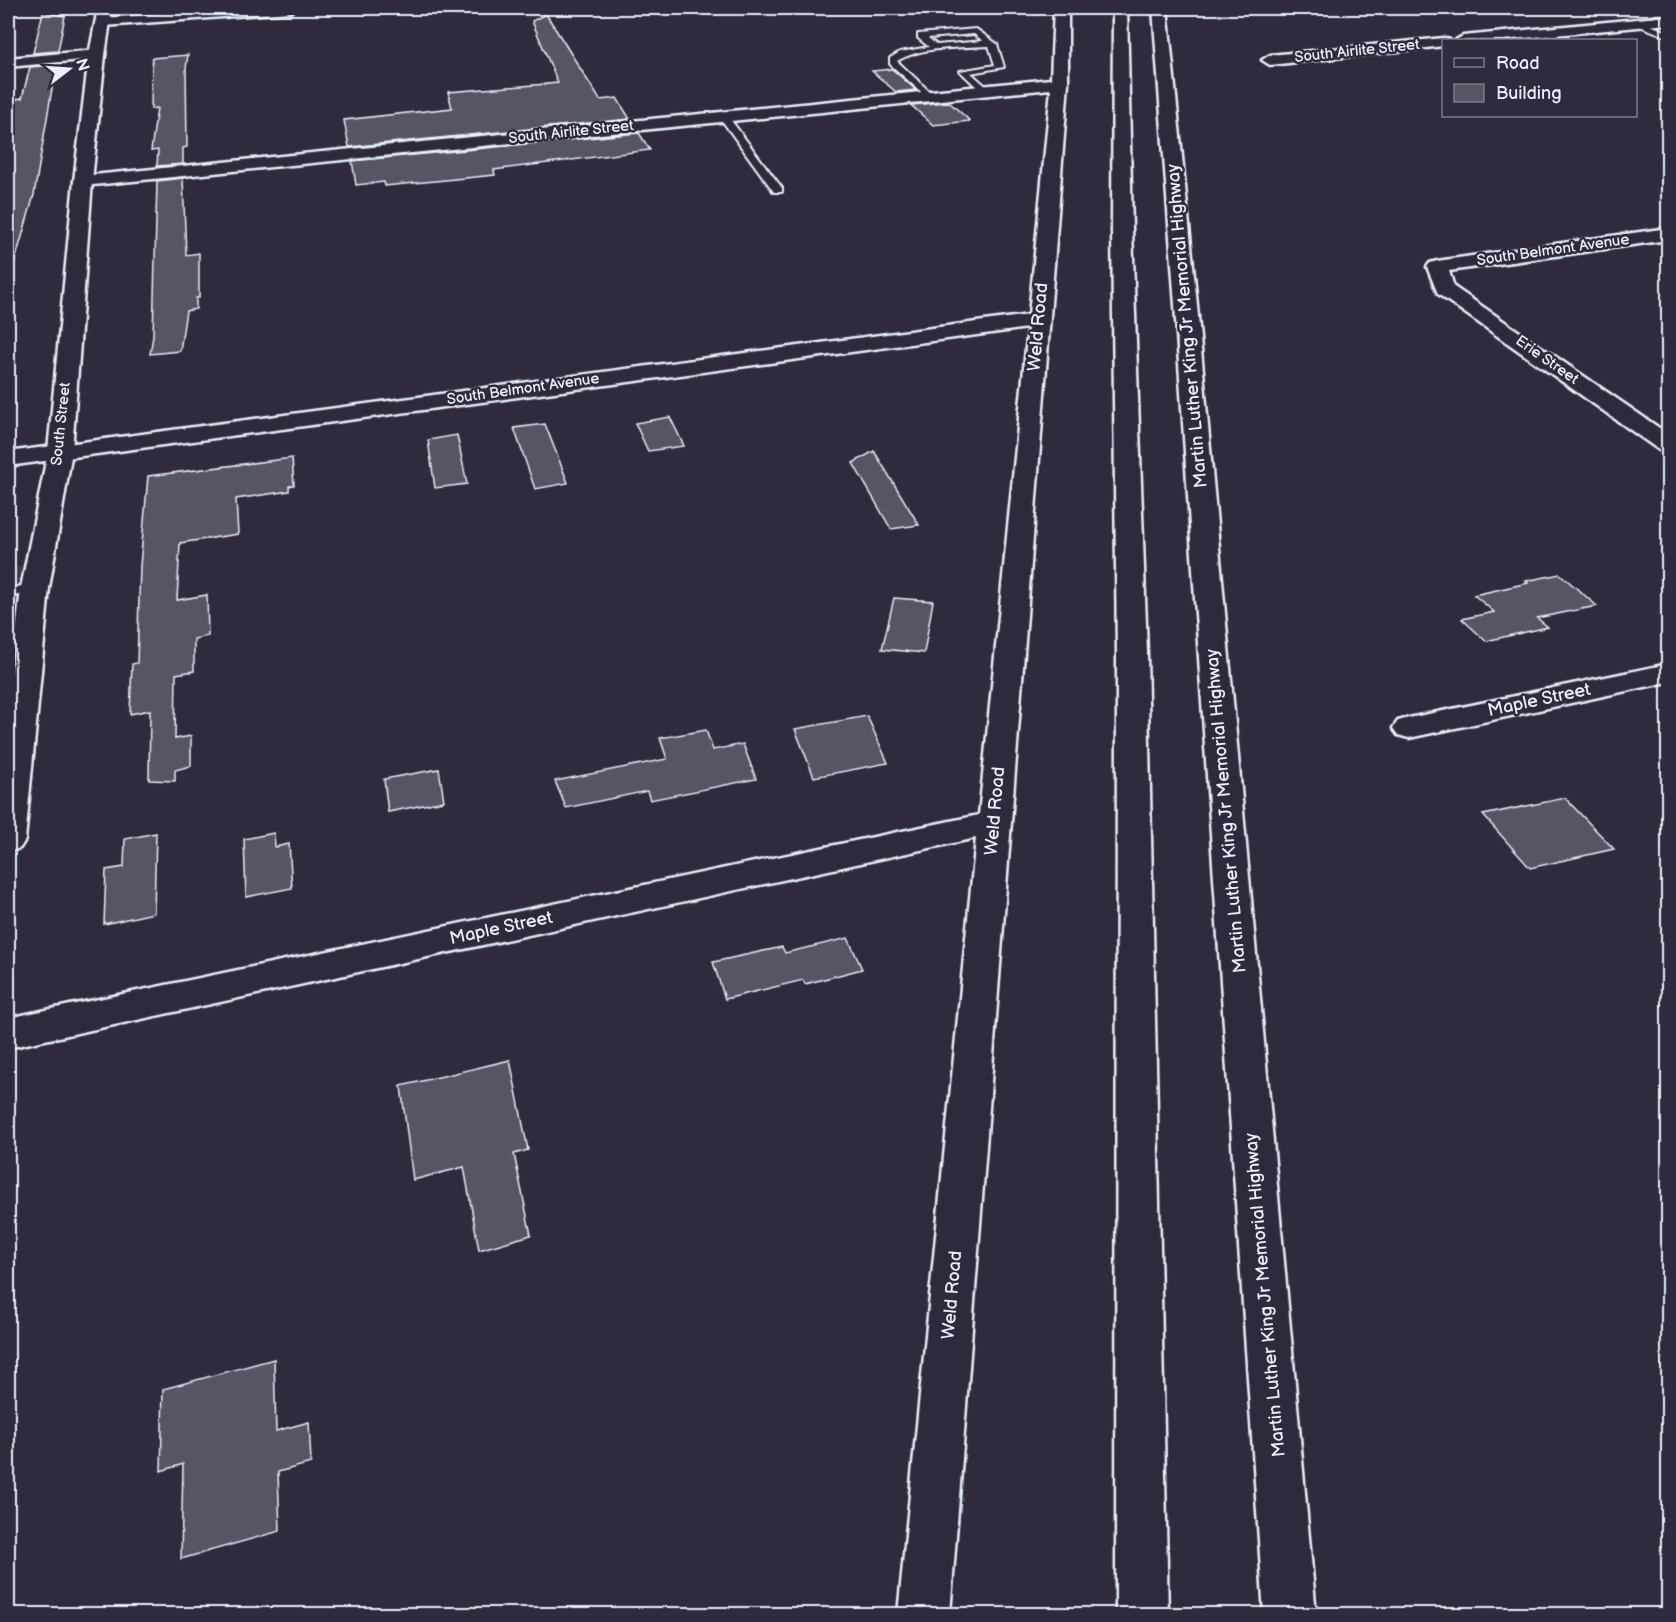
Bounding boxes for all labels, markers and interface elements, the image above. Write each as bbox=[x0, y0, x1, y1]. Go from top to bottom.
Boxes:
street label: South Airlite Street bbox=[1294, 35, 1421, 67]
north arrow bbox=[39, 39, 99, 99]
legend bbox=[1442, 39, 1637, 117]
text: Road bbox=[1496, 53, 1540, 74]
text: N bbox=[71, 57, 93, 74]
text: Building bbox=[1496, 83, 1562, 104]
street label: South Airlite Street bbox=[508, 116, 635, 148]
street label: Martin Luther King Jr Memorial Highway bbox=[1162, 162, 1212, 489]
street label: South Belmont Avenue bbox=[1476, 230, 1630, 270]
street label: Weld Road bbox=[1024, 282, 1052, 372]
street label: Erie Street bbox=[1512, 331, 1583, 389]
street label: South Belmont Avenue bbox=[446, 369, 600, 409]
street label: South Street bbox=[47, 381, 75, 467]
street label: Martin Luther King Jr Memorial Highway bbox=[1201, 647, 1251, 974]
street label: Maple Street bbox=[1486, 679, 1593, 721]
street label: Weld Road bbox=[981, 766, 1009, 856]
street label: Maple Street bbox=[448, 907, 555, 949]
street label: Martin Luther King Jr Memorial Highway bbox=[1240, 1131, 1290, 1458]
street label: Weld Road bbox=[938, 1250, 966, 1340]

